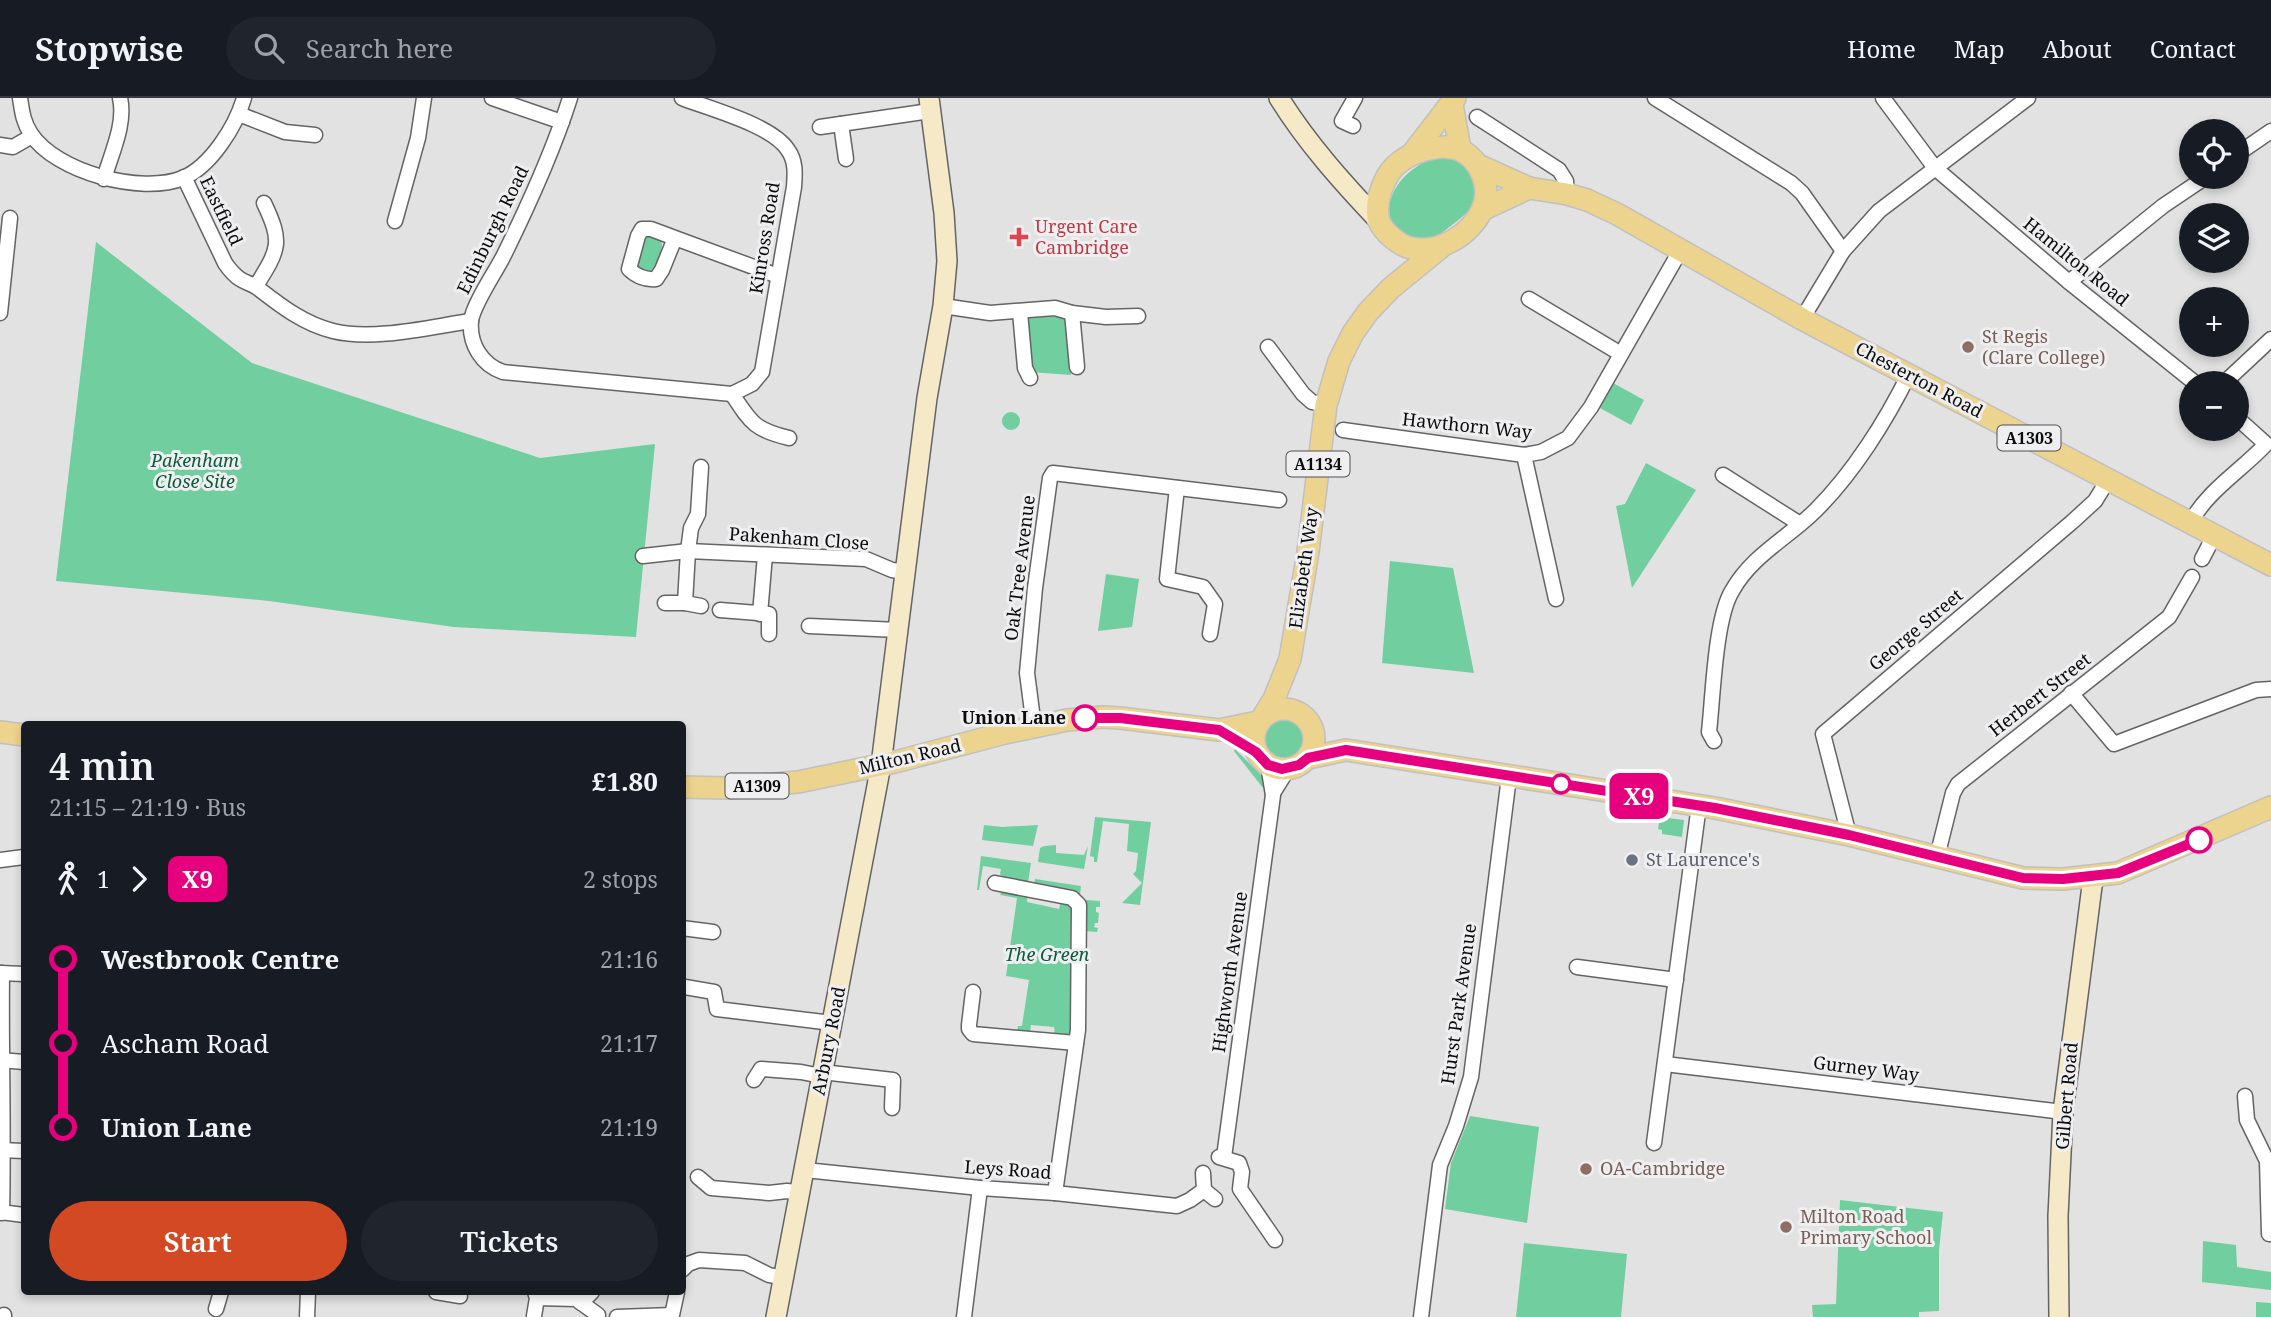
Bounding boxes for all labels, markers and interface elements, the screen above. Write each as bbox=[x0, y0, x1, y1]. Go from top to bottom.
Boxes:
search box bbox=[226, 17, 716, 80]
text: Stopwise bbox=[35, 26, 184, 71]
icon: search bbox=[250, 29, 288, 67]
text: Search here bbox=[306, 30, 453, 66]
text: Home bbox=[1847, 32, 1916, 65]
text: Map bbox=[1954, 32, 2005, 65]
text: About bbox=[2043, 32, 2112, 65]
text: Contact bbox=[2150, 32, 2236, 65]
map controls bbox=[2179, 119, 2249, 441]
button: locate bbox=[2179, 119, 2249, 189]
street label: Edinburgh Road bbox=[451, 161, 534, 298]
street label: Eastfield bbox=[195, 172, 249, 249]
street label: Kinross Road bbox=[743, 180, 785, 296]
button: layers bbox=[2179, 203, 2249, 273]
street label: Hamilton Road bbox=[2019, 211, 2134, 311]
place label: Urgent Care Cambridge bbox=[1035, 214, 1138, 259]
marker: Urgent Care Cambridge bbox=[1009, 227, 1029, 247]
button: + bbox=[2179, 287, 2249, 357]
place label: St Regis (Clare College) bbox=[1982, 324, 2106, 369]
street label: Chesterton Road bbox=[1852, 335, 1987, 423]
marker: St Regis (Clare College) bbox=[1960, 339, 1976, 355]
button: − bbox=[2179, 371, 2249, 441]
street label: Hawthorn Way bbox=[1401, 406, 1534, 444]
road number: A1303 bbox=[1997, 426, 2060, 450]
park label: Pakenham Close Site bbox=[150, 448, 239, 493]
road number: A1134 bbox=[1286, 452, 1350, 476]
street label: Oak Tree Avenue bbox=[998, 494, 1040, 642]
street label: Elizabeth Way bbox=[1283, 505, 1324, 630]
street label: Pakenham Close bbox=[728, 521, 870, 555]
street label: George Street bbox=[1863, 583, 1967, 676]
street label: Herbert Street bbox=[1984, 647, 2095, 741]
place label: Union Lane bbox=[962, 705, 1066, 729]
marker: Union Lane bbox=[1072, 705, 1098, 731]
street label: Milton Road bbox=[856, 733, 963, 779]
text: 4 min bbox=[49, 739, 155, 791]
text: £1.80 bbox=[592, 763, 658, 799]
line badge: X9 bbox=[1608, 773, 1670, 819]
road number: A1309 bbox=[726, 774, 788, 799]
unlabelled marker bbox=[1551, 774, 1571, 794]
text: X9 bbox=[1623, 779, 1655, 812]
text: 21:15 – 21:19 · Bus bbox=[49, 791, 246, 823]
unlabelled marker bbox=[2186, 827, 2212, 853]
place label: St Laurence's bbox=[1646, 847, 1760, 871]
marker: St Laurence's bbox=[1624, 852, 1640, 868]
icon: walk bbox=[49, 860, 87, 898]
icon: forward bbox=[120, 860, 158, 898]
text: X9 bbox=[182, 862, 213, 895]
text: 1 bbox=[97, 863, 110, 895]
text: 2 stops bbox=[583, 863, 658, 895]
street label: Highworth Avenue bbox=[1206, 890, 1252, 1054]
street label: Hurst Park Avenue bbox=[1435, 922, 1481, 1086]
text: Westbrook Centre bbox=[101, 941, 339, 977]
park label: The Green bbox=[1005, 942, 1090, 966]
text: 21:16 bbox=[600, 943, 658, 975]
street label: Arbury Road bbox=[806, 984, 850, 1097]
text: Ascham Road bbox=[101, 1025, 269, 1061]
text: 21:17 bbox=[600, 1027, 658, 1059]
street label: Gilbert Road bbox=[2049, 1041, 2083, 1151]
street label: Gurney Way bbox=[1812, 1050, 1921, 1087]
text: Union Lane bbox=[101, 1109, 252, 1145]
text: 21:19 bbox=[600, 1111, 658, 1143]
street label: Leys Road bbox=[964, 1154, 1052, 1184]
place label: OA-Cambridge bbox=[1600, 1156, 1725, 1180]
marker: OA-Cambridge bbox=[1578, 1161, 1594, 1177]
button: Start bbox=[49, 1201, 347, 1281]
button: Tickets bbox=[361, 1201, 658, 1281]
place label: Milton Road Primary School bbox=[1800, 1204, 1932, 1249]
marker: Milton Road Primary School bbox=[1778, 1219, 1794, 1235]

